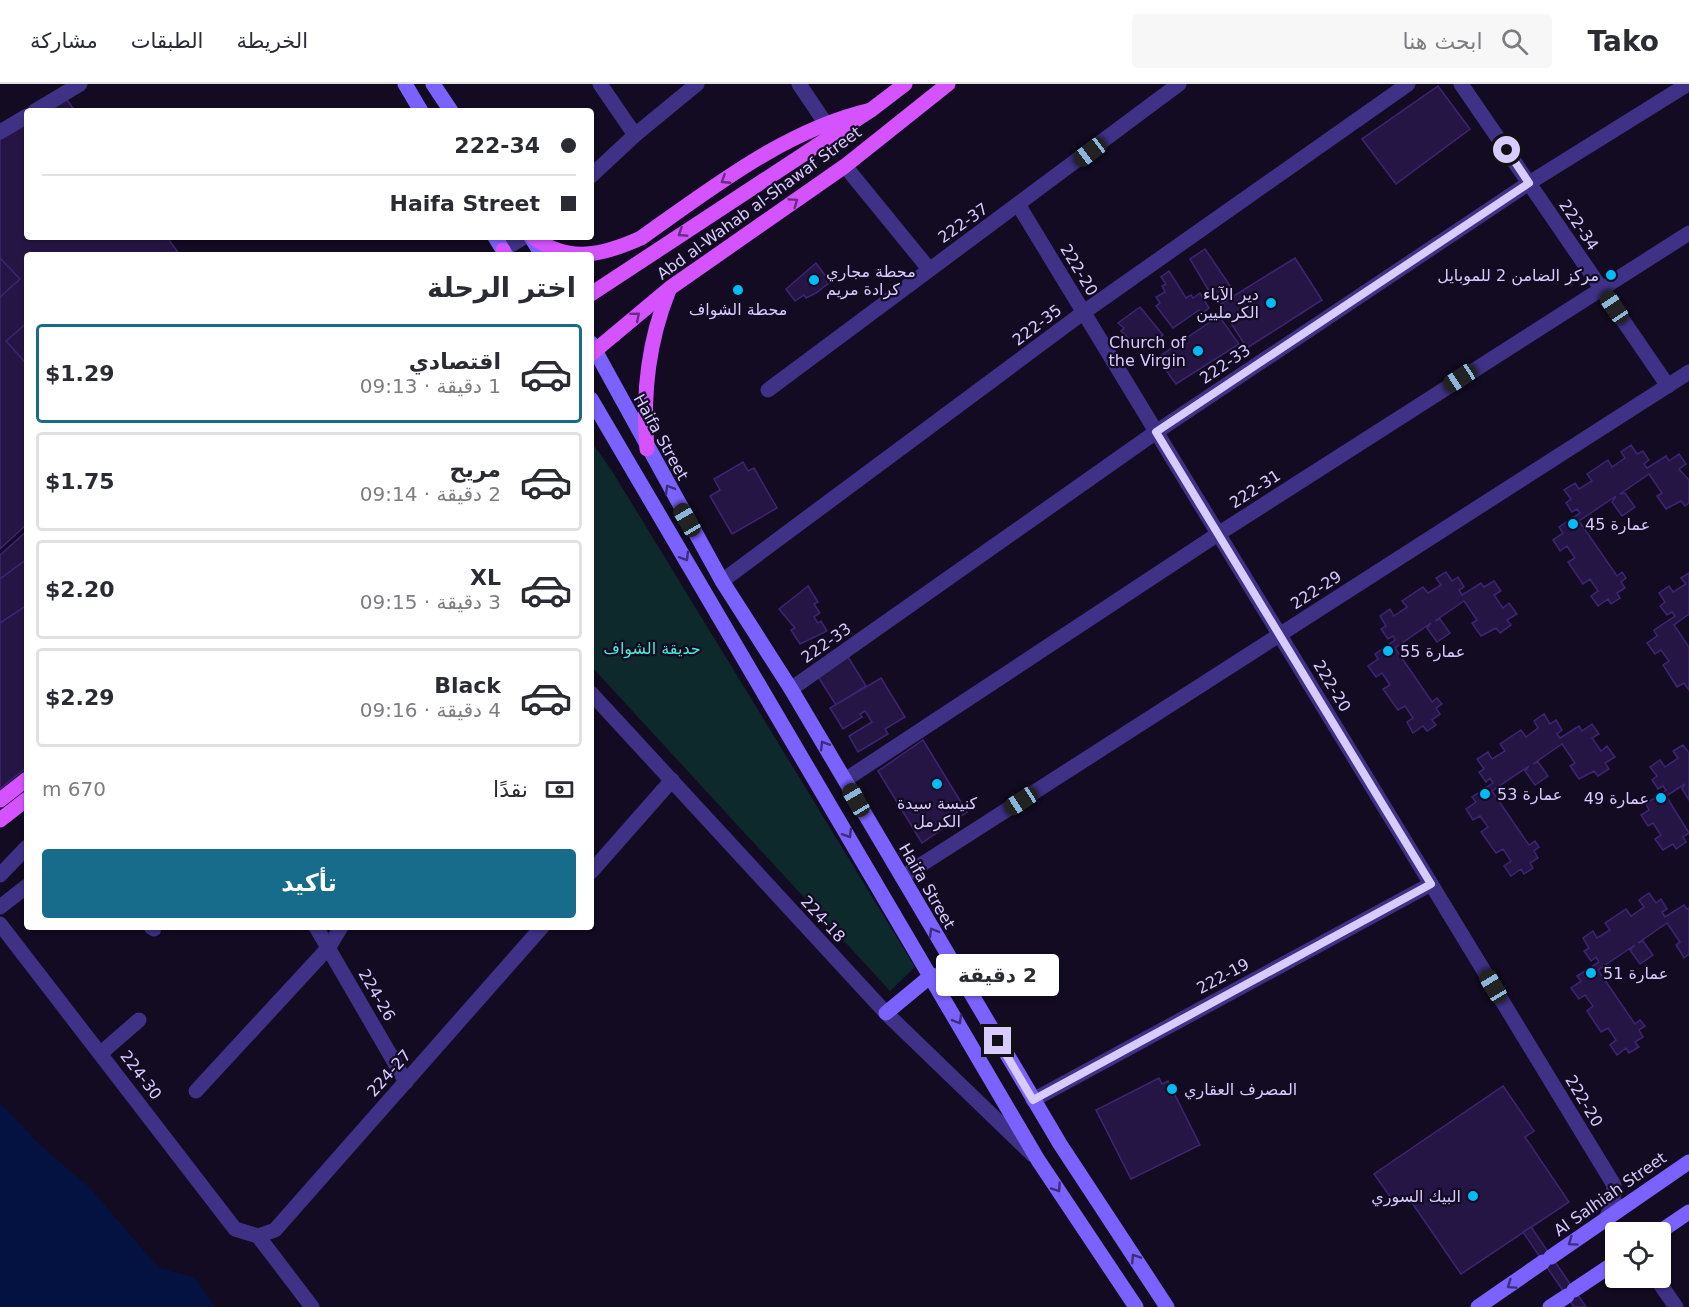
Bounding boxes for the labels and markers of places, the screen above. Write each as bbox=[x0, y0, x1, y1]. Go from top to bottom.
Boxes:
place label: محطة مجاري كرادة مريم bbox=[826, 262, 916, 300]
place label: مركز الضامن 2 للموبايل bbox=[1437, 266, 1599, 286]
marker: مركز الضامن 2 للموبايل bbox=[1604, 268, 1618, 282]
marker: محطة مجاري كرادة مريم bbox=[807, 273, 821, 287]
marker: محطة الشواف bbox=[731, 283, 745, 297]
place label: دير الآباء الكرمليين bbox=[1196, 285, 1259, 323]
marker: دير الآباء الكرمليين bbox=[1264, 296, 1278, 310]
place label: محطة الشواف bbox=[689, 300, 787, 320]
place label: Church of the Virgin bbox=[1109, 333, 1186, 370]
marker: Church of the Virgin bbox=[1191, 344, 1205, 358]
place label: عمارة 45 bbox=[1585, 515, 1650, 535]
marker: عمارة 45 bbox=[1566, 517, 1580, 531]
place label: عمارة 55 bbox=[1400, 642, 1465, 662]
marker: عمارة 55 bbox=[1381, 644, 1395, 658]
marker: كنيسة سيدة الكرمل bbox=[930, 777, 944, 791]
place label: عمارة 53 bbox=[1497, 785, 1562, 805]
marker: عمارة 53 bbox=[1478, 787, 1492, 801]
place label: عمارة 49 bbox=[1584, 789, 1649, 809]
marker: عمارة 49 bbox=[1654, 791, 1668, 805]
place label: كنيسة سيدة الكرمل bbox=[897, 794, 977, 832]
place label: عمارة 51 bbox=[1603, 964, 1668, 984]
marker: عمارة 51 bbox=[1584, 966, 1598, 980]
place label: المصرف العقاري bbox=[1184, 1080, 1297, 1100]
marker: المصرف العقاري bbox=[1165, 1082, 1179, 1096]
place label: البيك السوري bbox=[1371, 1187, 1461, 1207]
marker: البيك السوري bbox=[1466, 1189, 1480, 1203]

